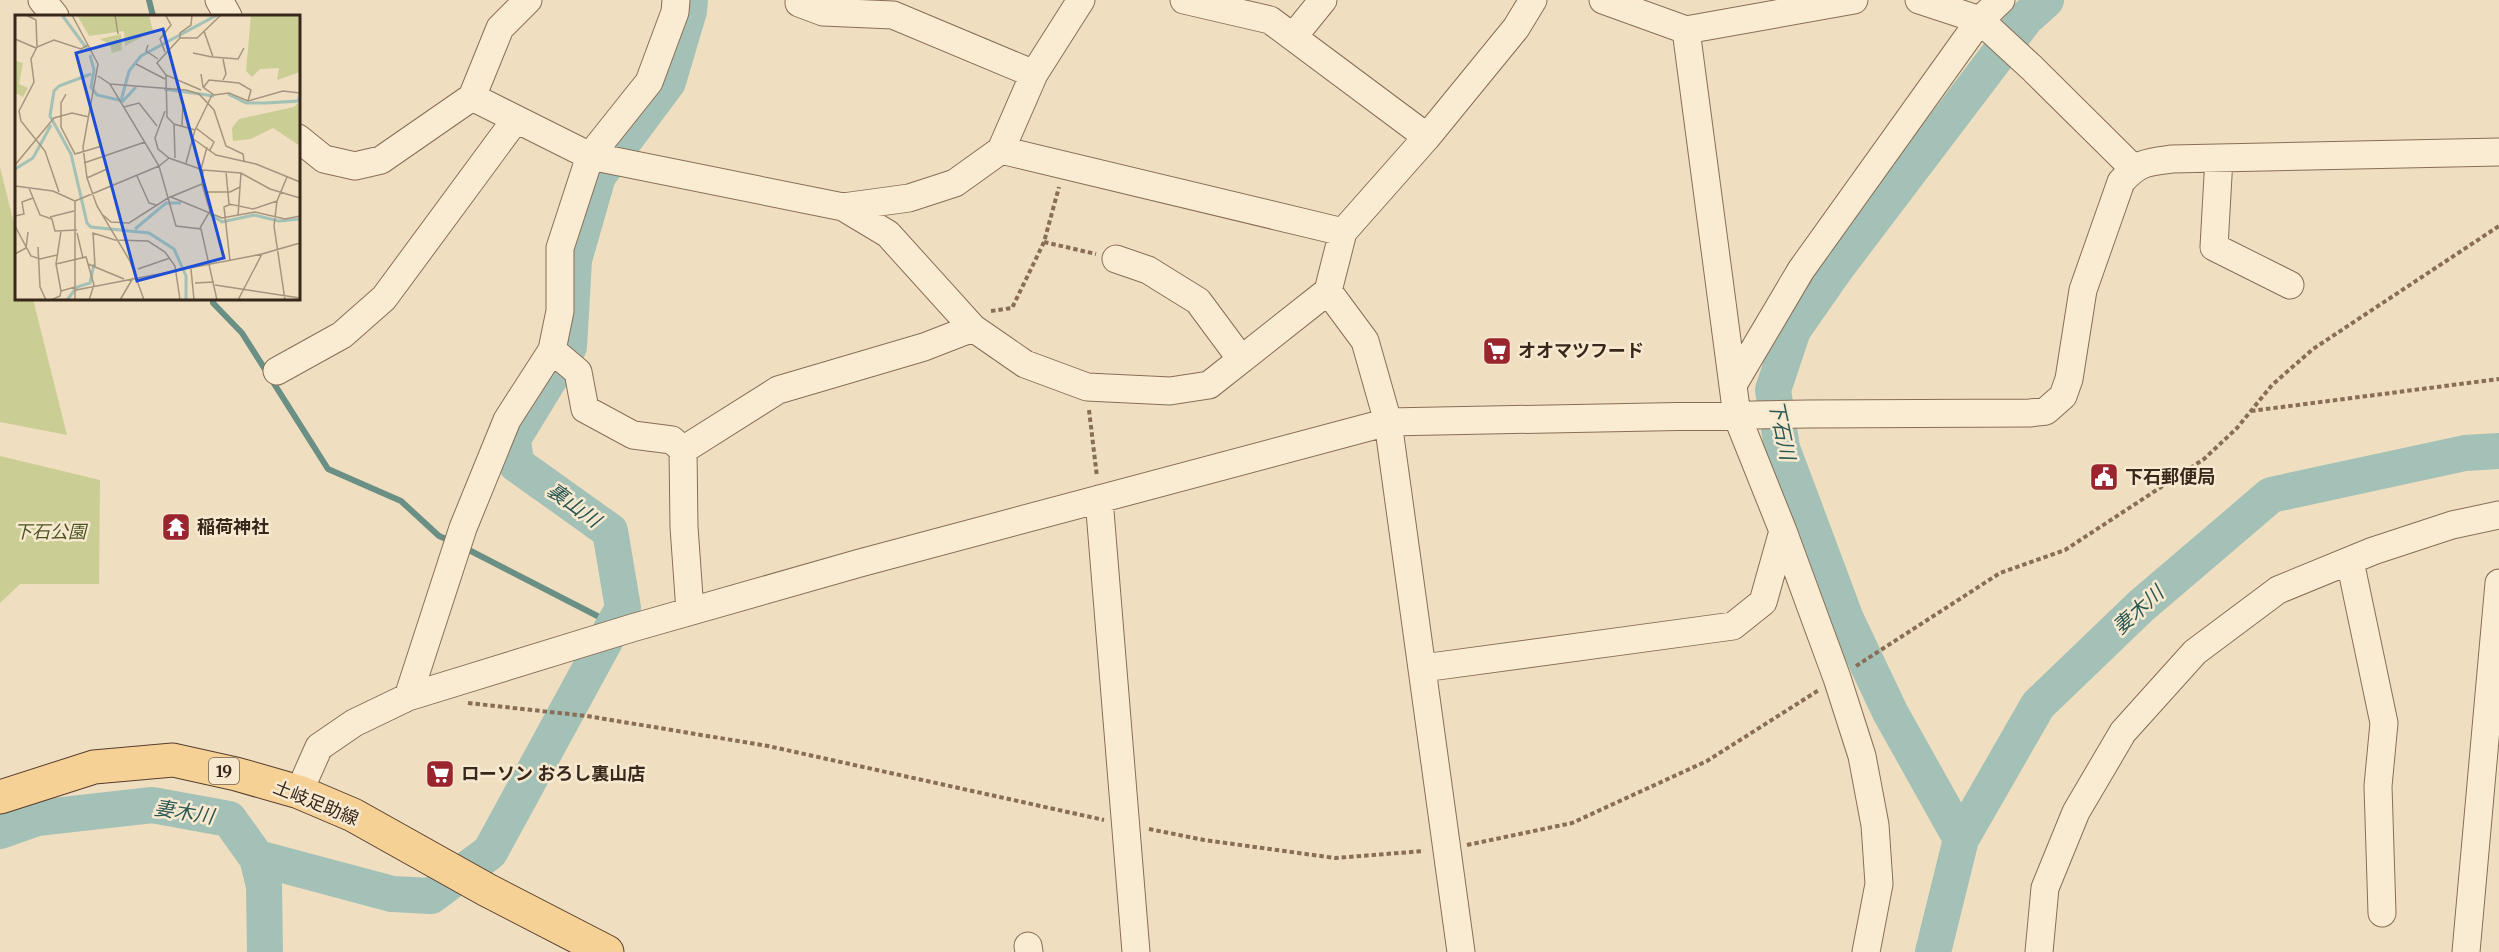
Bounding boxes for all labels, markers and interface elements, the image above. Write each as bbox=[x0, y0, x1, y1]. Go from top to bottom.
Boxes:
inset map bbox=[15, 15, 300, 300]
supermarket icon: オオマツフード bbox=[1481, 335, 1513, 367]
place label: オオマツフード bbox=[1518, 339, 1644, 362]
water label: 下石川 bbox=[1764, 398, 1801, 464]
public building icon: 下石郵便局 bbox=[2088, 461, 2120, 493]
place label: 下石郵便局 bbox=[2125, 465, 2215, 488]
water label: 裏山川 bbox=[543, 477, 608, 534]
temple icon: 稲荷神社 bbox=[160, 511, 192, 543]
place label: 稲荷神社 bbox=[197, 515, 269, 538]
park label: 下石公園 bbox=[14, 520, 89, 543]
water label: 妻木川 bbox=[2107, 579, 2170, 639]
road number: 19 bbox=[209, 758, 239, 784]
supermarket icon: ローソン おろし裏山店 bbox=[424, 758, 456, 790]
place label: ローソン おろし裏山店 bbox=[461, 762, 645, 785]
street label: 土岐足助線 bbox=[270, 775, 362, 830]
water label: 妻木川 bbox=[152, 794, 218, 829]

